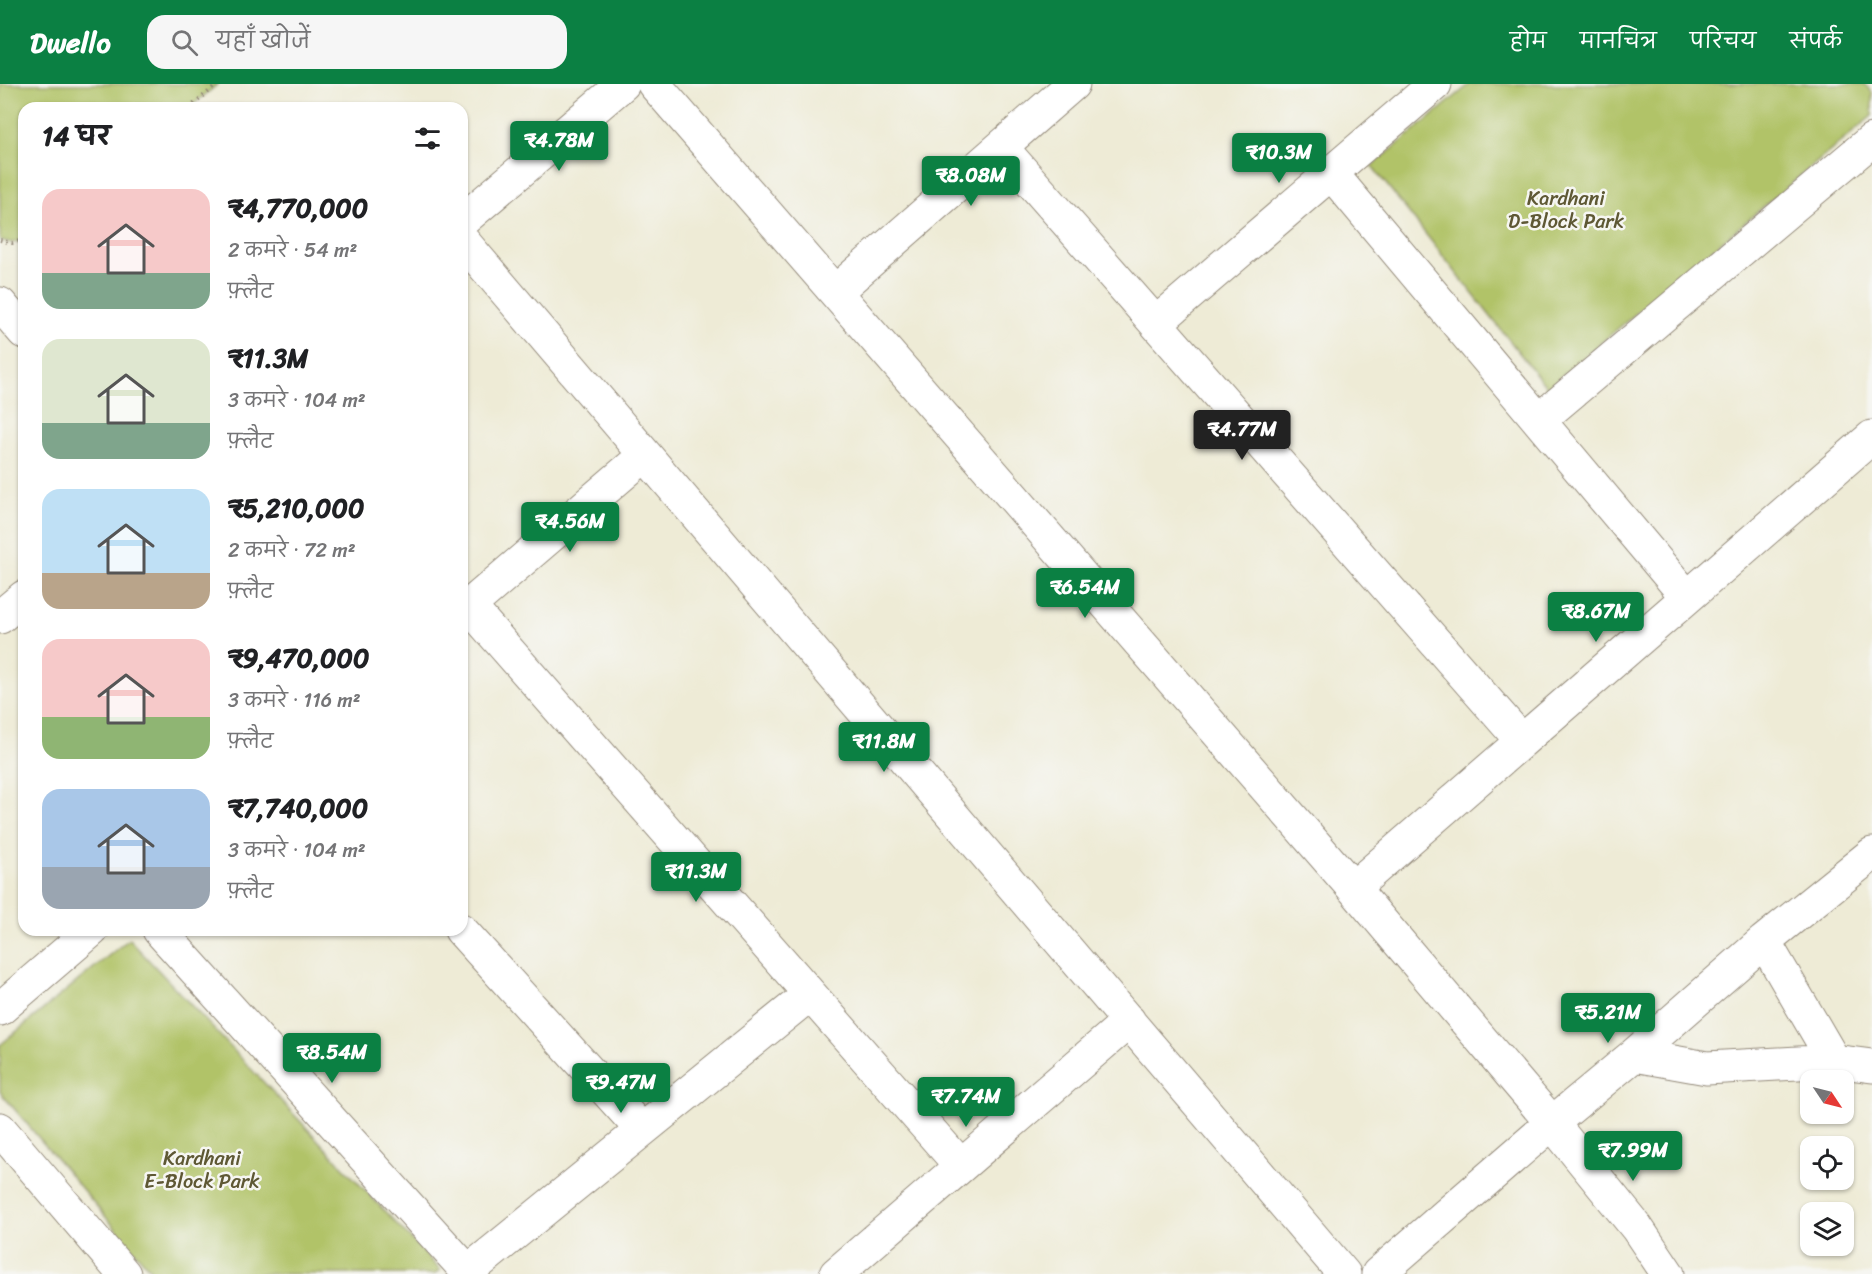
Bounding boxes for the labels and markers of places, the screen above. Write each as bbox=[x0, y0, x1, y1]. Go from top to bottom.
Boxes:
pin: ₹4.78M bbox=[510, 121, 608, 172]
pin: ₹10.3M bbox=[1230, 133, 1328, 184]
pin: ₹8.08M bbox=[922, 156, 1020, 207]
pin: ₹4.77M bbox=[1193, 410, 1291, 461]
pin: ₹4.56M bbox=[521, 502, 619, 553]
pin: ₹6.54M bbox=[1036, 568, 1134, 619]
pin: ₹8.67M bbox=[1547, 592, 1645, 643]
pin: ₹11.8M bbox=[835, 722, 933, 773]
pin: ₹11.3M bbox=[647, 852, 745, 903]
pin: ₹5.21M bbox=[1559, 993, 1657, 1044]
pin: ₹8.54M bbox=[283, 1033, 381, 1084]
pin: ₹9.47M bbox=[572, 1063, 670, 1114]
pin: ₹7.74M bbox=[917, 1077, 1015, 1128]
pin: ₹7.99M bbox=[1584, 1131, 1682, 1182]

